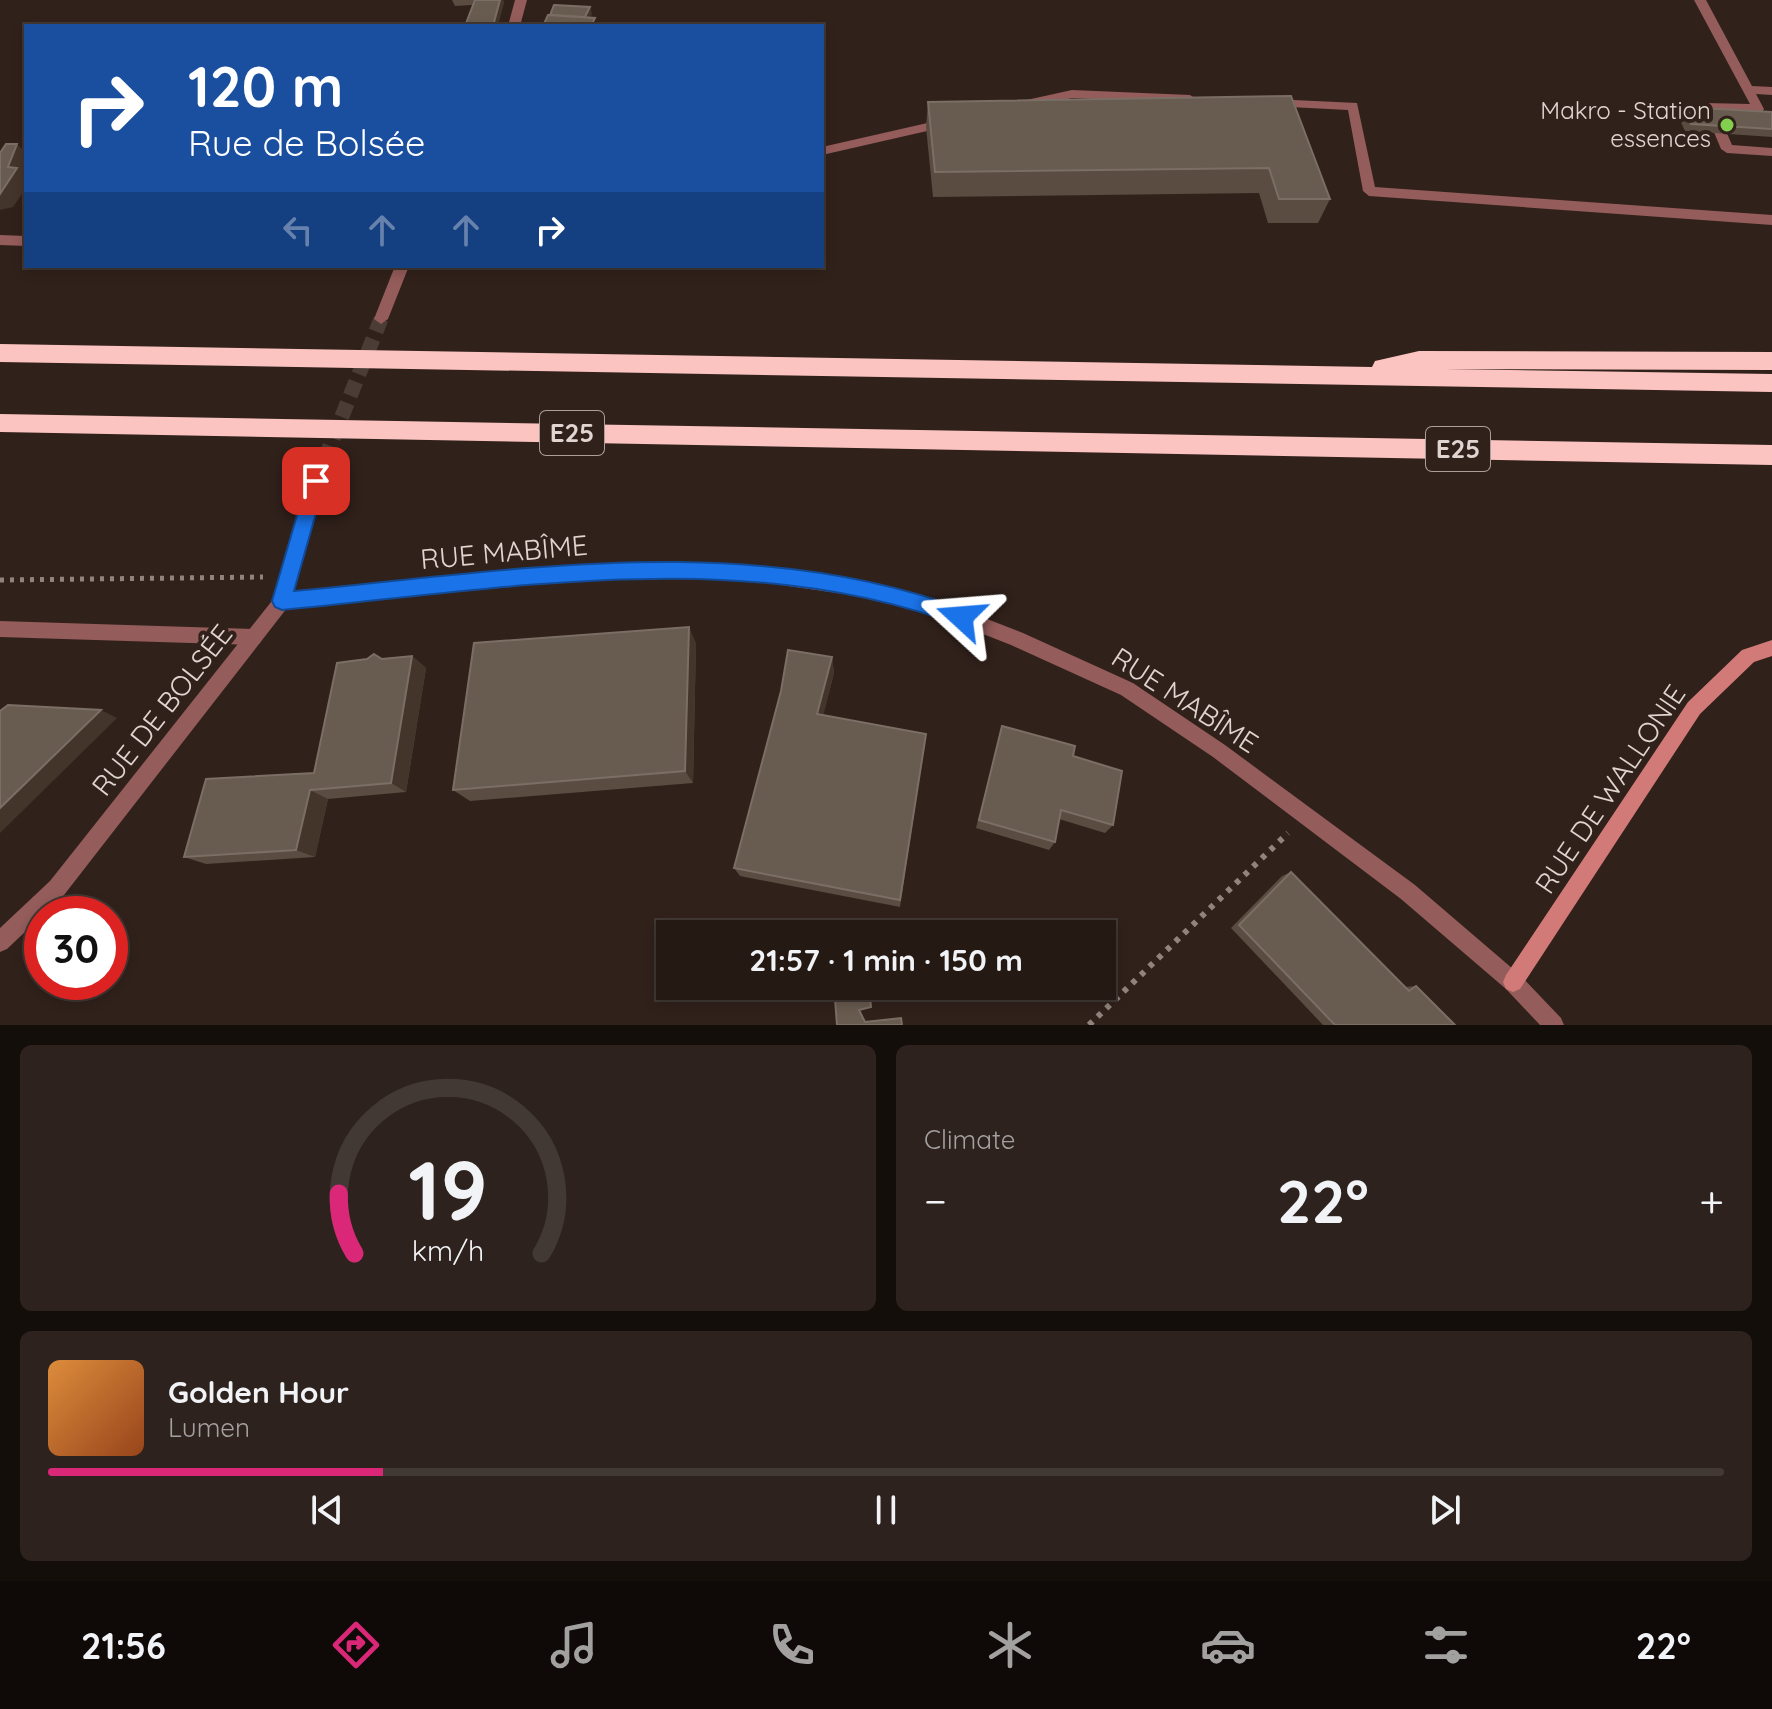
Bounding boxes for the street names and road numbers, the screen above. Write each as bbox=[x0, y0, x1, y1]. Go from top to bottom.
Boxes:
road number: E25 bbox=[540, 411, 604, 455]
road number: E25 bbox=[1426, 427, 1490, 471]
street label: RUE MABÎME bbox=[419, 527, 589, 576]
street label: RUE DE BOLSÉE bbox=[84, 617, 239, 802]
street label: RUE MABÎME bbox=[1105, 639, 1265, 760]
street label: RUE DE WALLONIE bbox=[1527, 678, 1692, 900]

